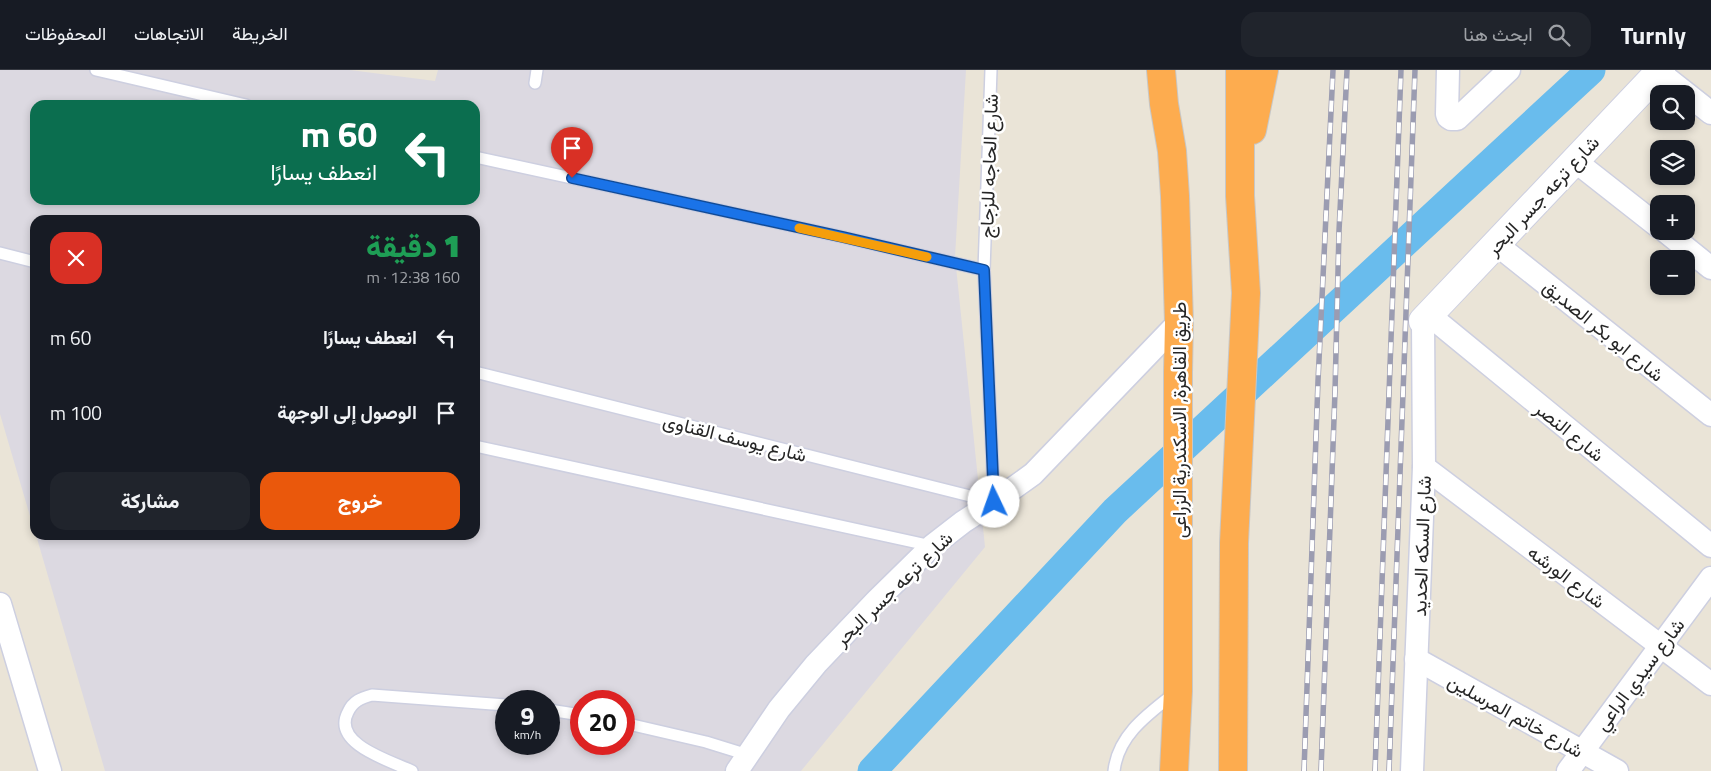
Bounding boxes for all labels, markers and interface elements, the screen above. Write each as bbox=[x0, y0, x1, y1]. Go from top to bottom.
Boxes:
search box bbox=[1241, 12, 1591, 57]
text: Turnly bbox=[1621, 17, 1686, 53]
text: ابحث هنا bbox=[1463, 19, 1533, 48]
text: المحفوظات bbox=[25, 20, 106, 47]
text: الاتجاهات bbox=[134, 20, 204, 47]
text: الخريطة bbox=[232, 20, 288, 47]
icon: search bbox=[1545, 21, 1573, 49]
map controls bbox=[1650, 85, 1695, 295]
button: search bbox=[1650, 85, 1695, 130]
street label: شارع الحاجه للزجاج bbox=[971, 93, 1005, 239]
text: 60 m bbox=[301, 107, 377, 161]
icon: left bbox=[395, 120, 460, 185]
pin bbox=[551, 127, 593, 178]
street label: شارع ترعه جسر البحر bbox=[1478, 128, 1605, 262]
icon: arrive bbox=[558, 134, 586, 162]
button: layers bbox=[1650, 140, 1695, 185]
text: انعطف يسارًا bbox=[271, 155, 377, 189]
button: + bbox=[1650, 195, 1695, 240]
text: 1 دقيقة bbox=[366, 223, 460, 269]
button: close bbox=[50, 232, 102, 284]
button: − bbox=[1650, 250, 1695, 295]
text: 160 m · 12:38 bbox=[366, 265, 460, 289]
street label: شارع ابو بكر الصديق bbox=[1537, 272, 1671, 388]
street label: طريق القاهرة, الاسكندرية الزراعى bbox=[1164, 302, 1193, 538]
text: انعطف يسارًا bbox=[323, 322, 417, 351]
text: 60 m bbox=[50, 323, 91, 352]
icon: left bbox=[432, 324, 460, 352]
street label: شارع النصر bbox=[1528, 393, 1611, 468]
text: الوصول إلى الوجهة bbox=[277, 397, 417, 426]
text: 100 m bbox=[50, 398, 102, 427]
icon: arrive bbox=[432, 399, 460, 427]
street label: شارع يوسف القناوى bbox=[660, 405, 810, 469]
button: مشاركة bbox=[50, 472, 250, 530]
button: خروج bbox=[260, 472, 460, 530]
position arrow bbox=[967, 475, 1019, 527]
street label: شارع السكه الحديد bbox=[1404, 475, 1438, 617]
street label: شارع ترعه جسر البحر bbox=[826, 524, 959, 653]
street label: شارع الورشه bbox=[1522, 537, 1612, 615]
street label: شارع سيدي الراعي bbox=[1587, 612, 1693, 738]
street label: شارع خاتم المرسلين bbox=[1443, 666, 1589, 764]
speed limit sign: 20 bbox=[570, 690, 635, 755]
text: 9 bbox=[520, 697, 535, 735]
text: km/h bbox=[514, 725, 541, 744]

